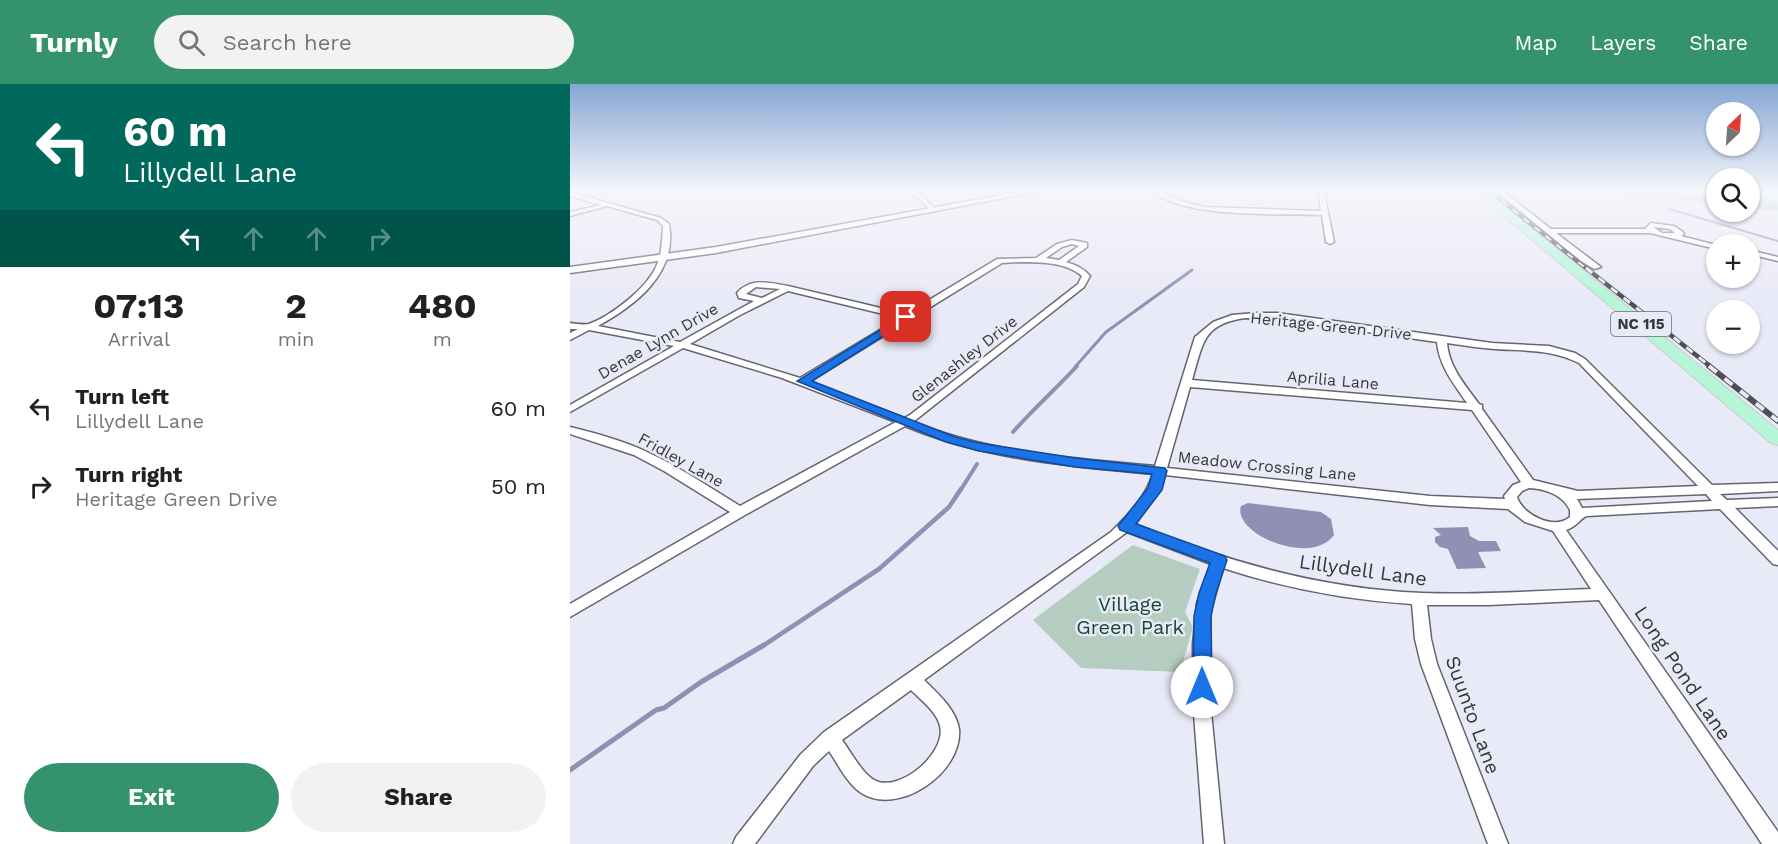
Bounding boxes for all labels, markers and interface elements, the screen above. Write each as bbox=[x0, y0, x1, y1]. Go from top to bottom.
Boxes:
search box bbox=[154, 15, 574, 69]
text: Turnly bbox=[30, 26, 118, 59]
icon: search bbox=[175, 26, 208, 59]
text: Search here bbox=[223, 30, 352, 55]
text: Map bbox=[1514, 30, 1557, 55]
text: Layers bbox=[1590, 30, 1656, 55]
text: Share bbox=[1689, 30, 1748, 55]
north arrow bbox=[1706, 102, 1760, 156]
map controls bbox=[1706, 102, 1760, 354]
text: 60 m bbox=[123, 107, 227, 156]
icon: left bbox=[24, 108, 102, 186]
text: Lillydell Lane bbox=[123, 157, 297, 189]
button: search bbox=[1706, 168, 1760, 222]
icon: left bbox=[174, 222, 207, 255]
icon: ahead bbox=[237, 222, 270, 255]
icon: ahead bbox=[300, 222, 333, 255]
icon: right bbox=[363, 222, 396, 255]
button: + bbox=[1706, 234, 1760, 288]
text: 07:13 bbox=[93, 285, 184, 327]
text: 2 bbox=[285, 285, 307, 327]
text: 480 bbox=[408, 285, 477, 327]
pin bbox=[880, 291, 931, 342]
street label: Denae Lynn Drive bbox=[594, 299, 722, 383]
icon: arrive bbox=[889, 300, 922, 333]
button: − bbox=[1706, 300, 1760, 354]
street label: Heritage Green Drive bbox=[1249, 308, 1413, 344]
street label: Glenashley Drive bbox=[907, 312, 1021, 406]
road number: NC 115 bbox=[1611, 312, 1671, 336]
text: Arrival bbox=[108, 327, 170, 351]
text: min bbox=[278, 327, 314, 351]
text: m bbox=[433, 327, 452, 351]
street label: Aprilia Lane bbox=[1286, 367, 1380, 393]
text: Turn left bbox=[75, 384, 169, 409]
icon: left bbox=[24, 392, 57, 425]
text: 60 m bbox=[490, 396, 546, 421]
text: Lillydell Lane bbox=[75, 409, 204, 433]
street label: Fridley Lane bbox=[635, 429, 727, 491]
street label: Meadow Crossing Lane bbox=[1177, 447, 1357, 485]
text: Turn right bbox=[75, 462, 182, 487]
icon: right bbox=[24, 470, 57, 503]
text: 50 m bbox=[491, 474, 546, 499]
text: Heritage Green Drive bbox=[75, 487, 278, 511]
street label: Lillydell Lane bbox=[1297, 549, 1429, 591]
park label: Village Green Park bbox=[1076, 592, 1184, 639]
street label: Long Pond Lane bbox=[1629, 601, 1737, 745]
street label: Suunto Lane bbox=[1441, 653, 1505, 777]
position arrow bbox=[1170, 655, 1234, 719]
button: Exit bbox=[24, 763, 279, 832]
button: Share bbox=[291, 763, 546, 832]

